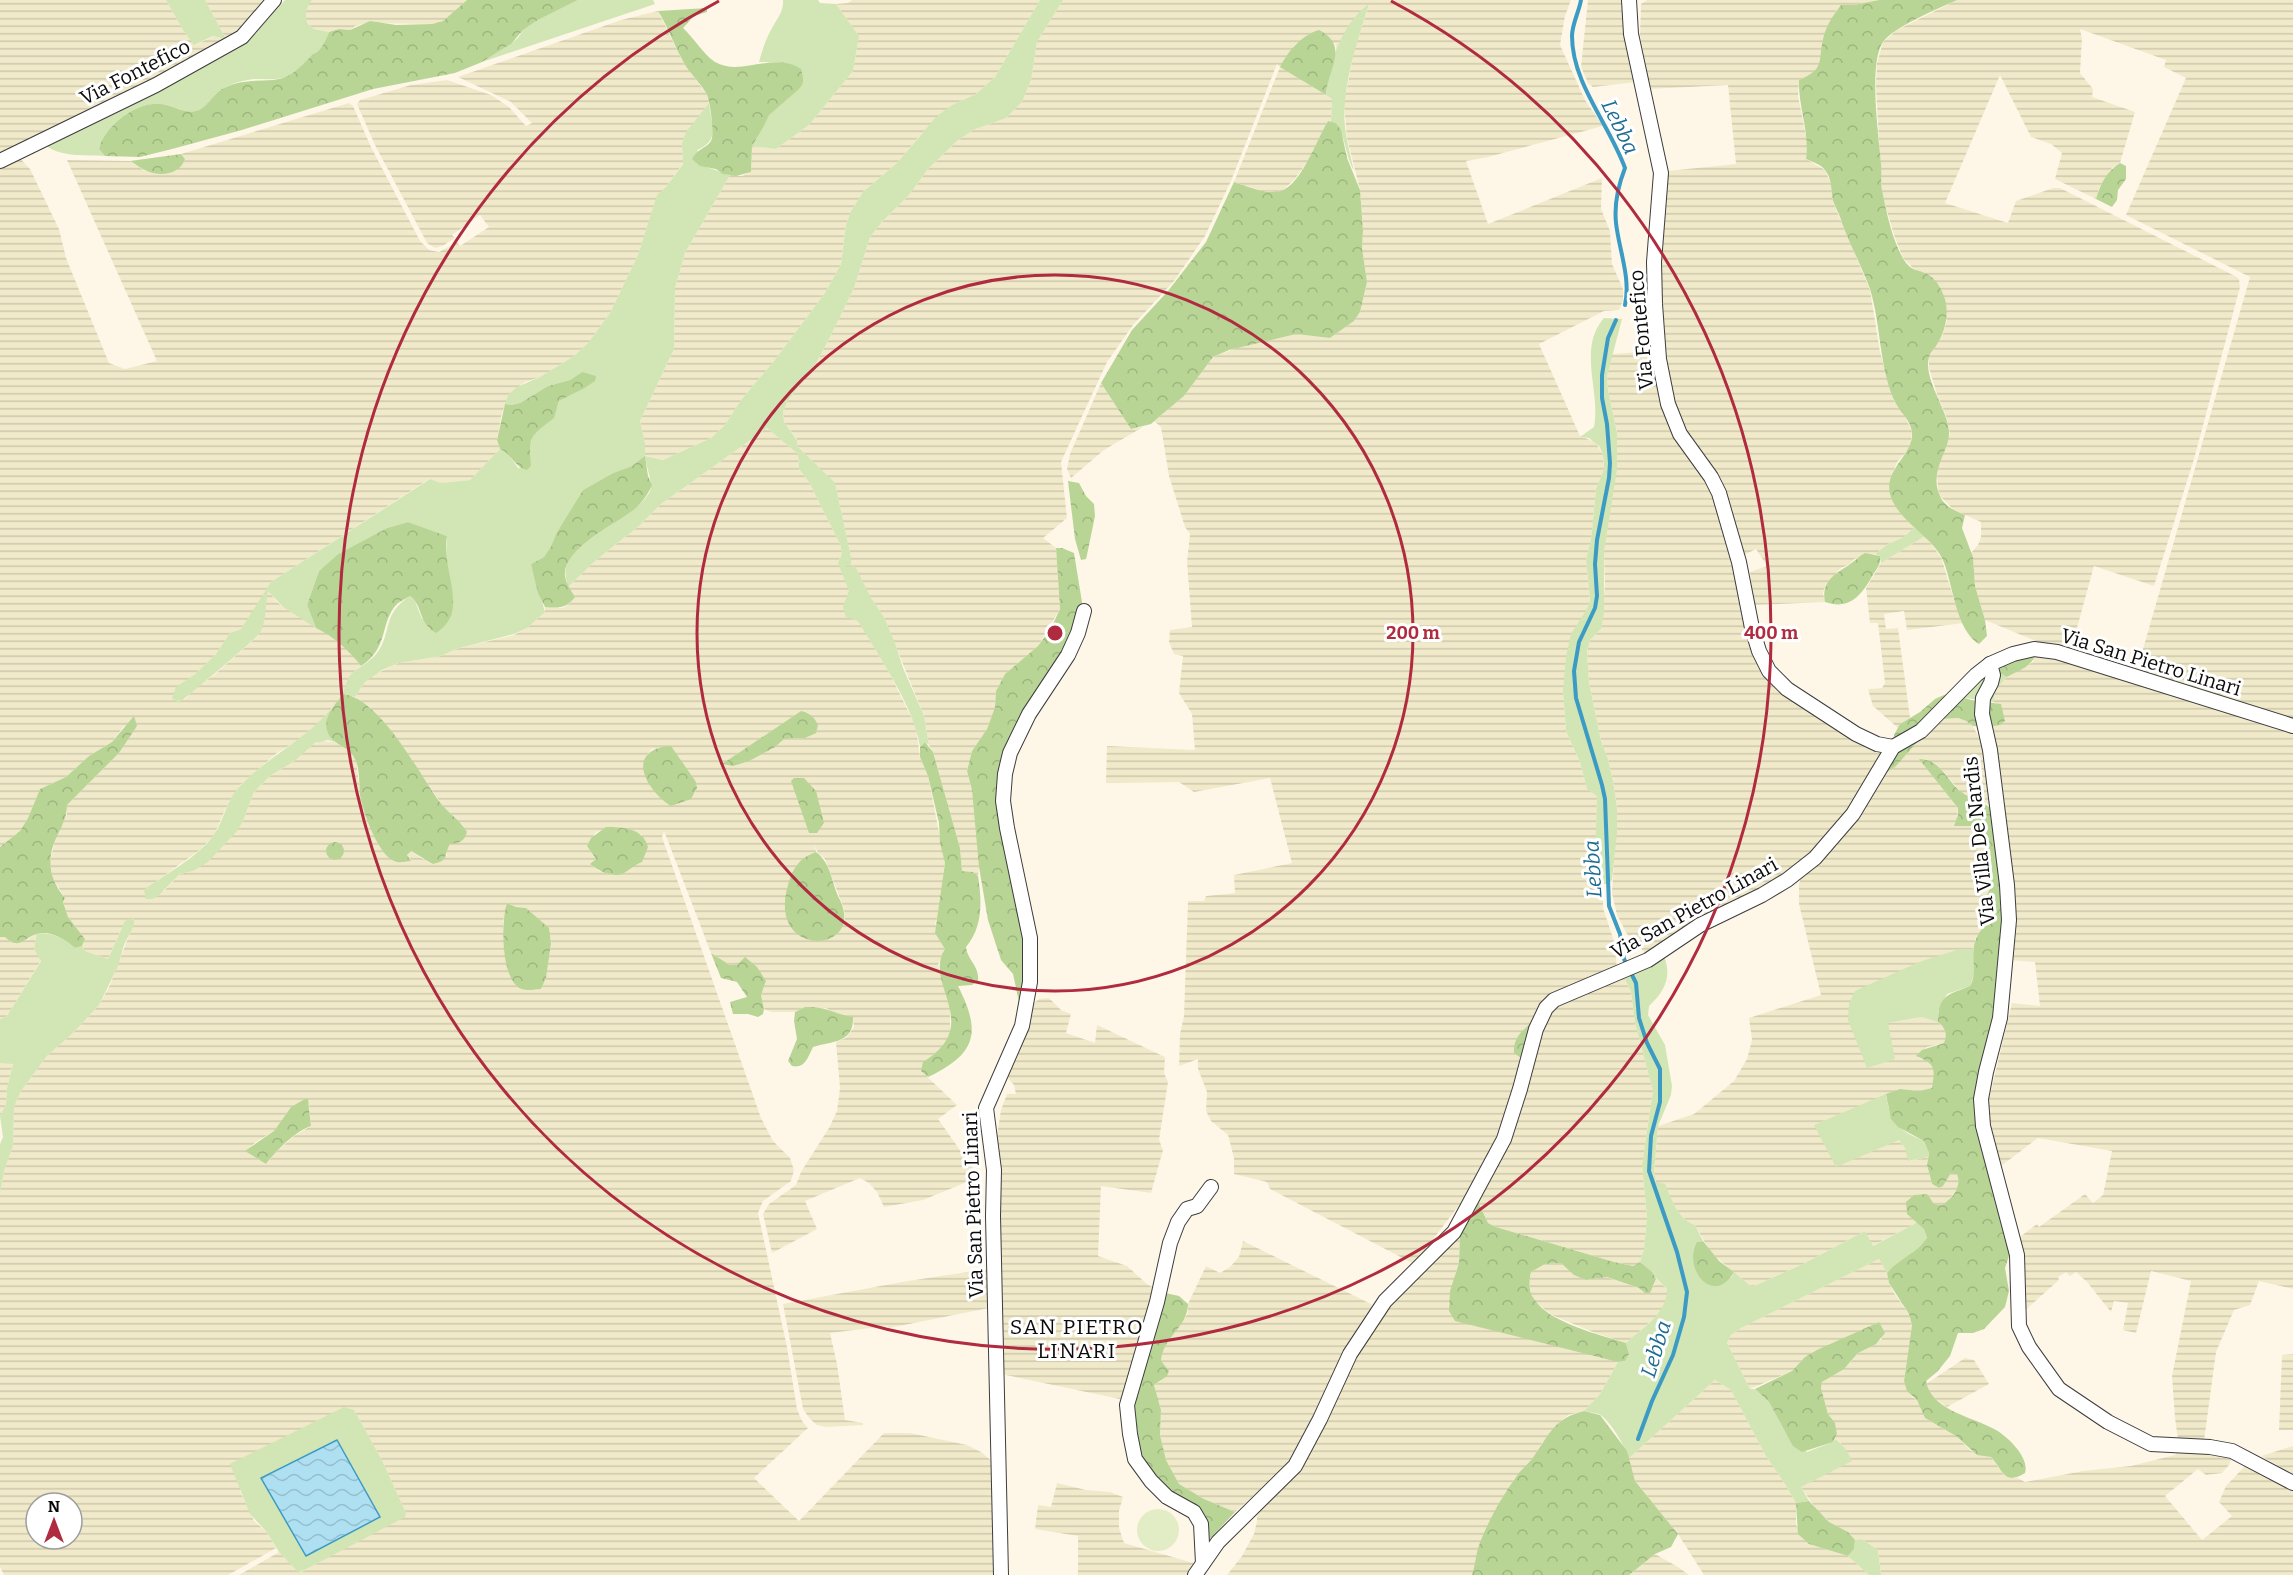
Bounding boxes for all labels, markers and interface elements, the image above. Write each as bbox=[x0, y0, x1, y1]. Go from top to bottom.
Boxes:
street label: Via Fontefico bbox=[76, 34, 194, 110]
water label: Lebba bbox=[1596, 95, 1644, 159]
street label: Via Fontefico bbox=[1624, 269, 1658, 391]
text: 200 m bbox=[1386, 622, 1440, 644]
text: 400 m bbox=[1744, 622, 1798, 644]
centre of rings bbox=[1045, 623, 1065, 643]
street label: Via San Pietro Linari bbox=[2058, 623, 2244, 701]
street label: Via Villa De Nardis bbox=[1958, 755, 2000, 927]
water label: Lebba bbox=[1578, 839, 1608, 899]
street label: Via San Pietro Linari bbox=[1606, 852, 1782, 964]
street label: Via San Pietro Linari bbox=[958, 1111, 988, 1299]
district label: SAN PIETRO LINARI bbox=[1010, 1314, 1144, 1364]
water label: Lebba bbox=[1635, 1317, 1677, 1381]
north arrow bbox=[24, 1491, 84, 1551]
text: N bbox=[48, 1497, 60, 1516]

